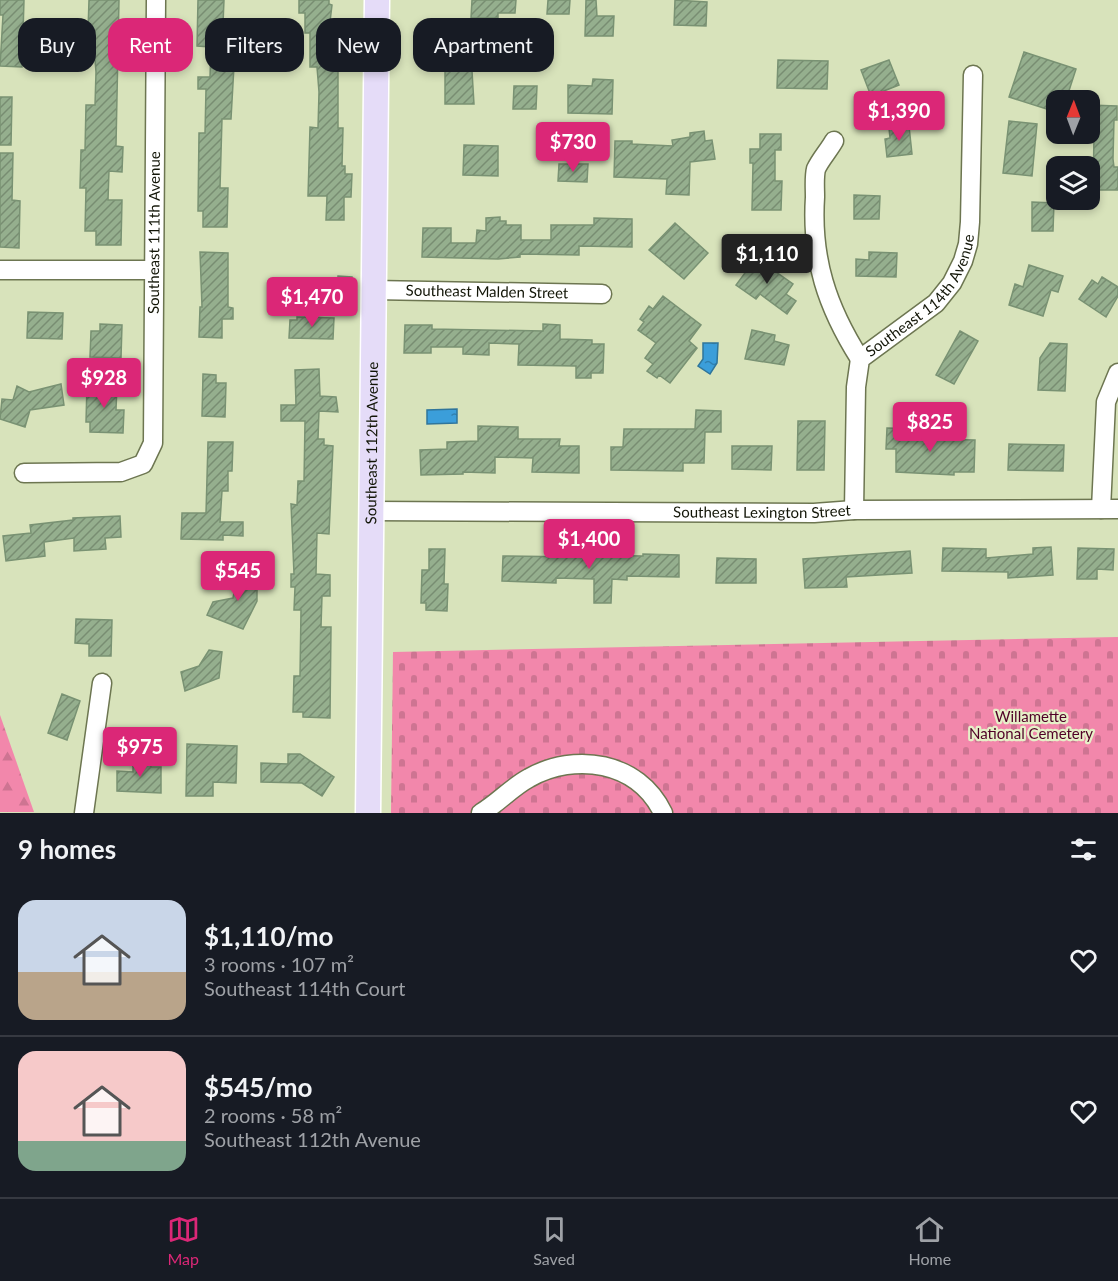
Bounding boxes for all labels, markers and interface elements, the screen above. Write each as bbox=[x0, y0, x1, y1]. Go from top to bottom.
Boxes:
chip: Buy bbox=[18, 18, 96, 72]
chip: Rent bbox=[108, 18, 193, 72]
chip: Filters bbox=[205, 18, 304, 72]
chip: New bbox=[316, 18, 401, 72]
chip: Apartment bbox=[413, 18, 554, 72]
north arrow bbox=[1046, 90, 1100, 144]
map controls bbox=[1046, 90, 1100, 210]
pin: $1,390 bbox=[850, 91, 948, 142]
text: $1,390 bbox=[868, 98, 930, 122]
pin: $730 bbox=[537, 122, 609, 173]
text: $730 bbox=[550, 129, 596, 153]
street label: Southeast 111th Avenue bbox=[144, 151, 163, 314]
button: layers bbox=[1046, 156, 1100, 210]
street label: Southeast 114th Avenue bbox=[862, 233, 977, 360]
pin: $1,110 bbox=[718, 234, 816, 285]
text: $1,110 bbox=[736, 241, 798, 265]
pin: $1,470 bbox=[263, 277, 361, 328]
street label: Southeast Malden Street bbox=[406, 281, 569, 301]
text: $1,470 bbox=[281, 284, 343, 308]
pin: $928 bbox=[68, 358, 140, 409]
street label: Southeast 112th Avenue bbox=[361, 361, 381, 524]
text: $928 bbox=[81, 365, 127, 389]
pin: $825 bbox=[894, 402, 966, 453]
text: $825 bbox=[907, 409, 953, 433]
street label: Southeast Lexington Street bbox=[673, 500, 852, 521]
pin: $1,400 bbox=[540, 519, 638, 570]
text: $1,400 bbox=[558, 526, 620, 550]
pin: $545 bbox=[202, 551, 274, 602]
text: $545 bbox=[215, 558, 261, 582]
park label: Willamette National Cemetery bbox=[969, 707, 1093, 742]
pin: $975 bbox=[104, 727, 176, 778]
text: $975 bbox=[117, 734, 163, 758]
text: 9 homes bbox=[18, 833, 116, 865]
icon: filters bbox=[1067, 833, 1100, 866]
text: $1,110/mo bbox=[204, 920, 334, 952]
icon: home bbox=[66, 924, 138, 996]
icon: heart bbox=[1067, 944, 1100, 977]
text: 3 rooms · 107 m² bbox=[204, 952, 354, 976]
text: Southeast 114th Court bbox=[204, 976, 405, 1000]
text: $545/mo bbox=[204, 1071, 312, 1103]
icon: home bbox=[66, 1075, 138, 1147]
icon: heart bbox=[1067, 1095, 1100, 1128]
text: 2 rooms · 58 m² bbox=[204, 1103, 342, 1127]
text: Southeast 112th Avenue bbox=[204, 1127, 421, 1151]
tab: Map bbox=[167, 1213, 200, 1268]
tab: Saved bbox=[533, 1213, 575, 1268]
tab: Home bbox=[909, 1213, 951, 1268]

